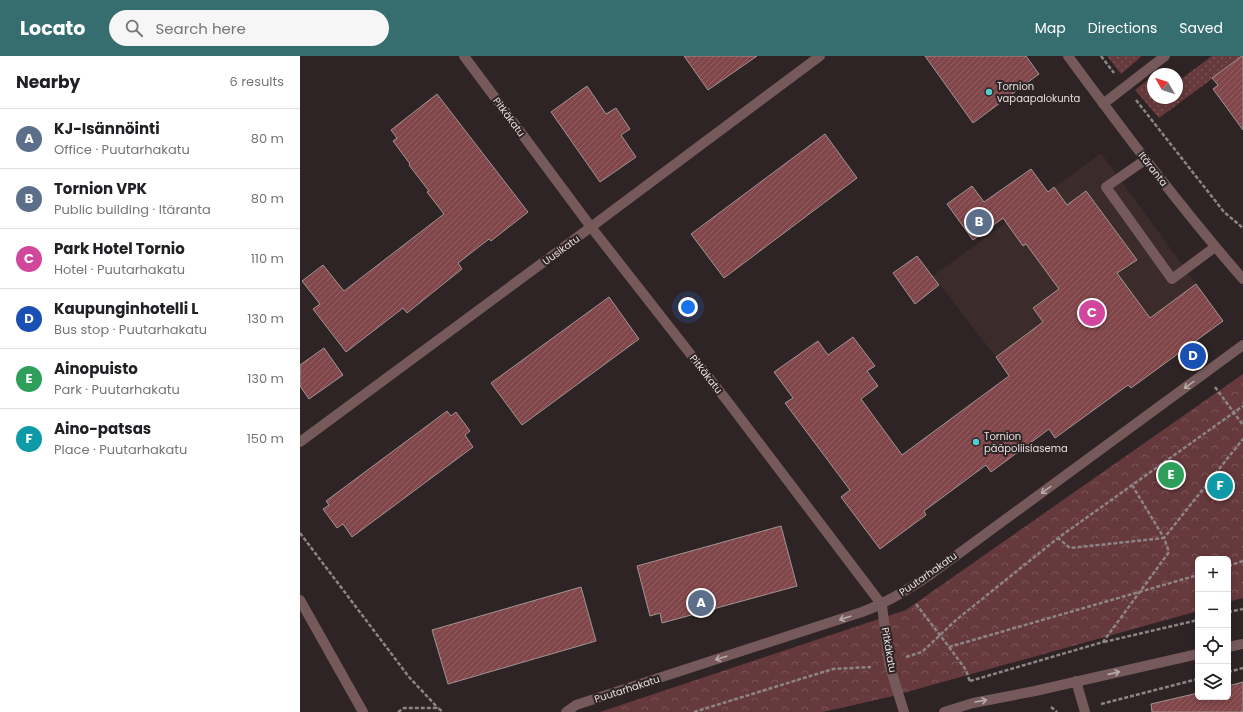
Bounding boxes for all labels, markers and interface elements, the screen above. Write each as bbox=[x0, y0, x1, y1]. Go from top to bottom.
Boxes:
search box bbox=[109, 10, 389, 46]
text: Locato bbox=[20, 15, 85, 42]
icon: search bbox=[123, 17, 145, 39]
text: Search here bbox=[155, 18, 246, 39]
text: Map bbox=[1035, 18, 1066, 38]
text: Directions bbox=[1088, 18, 1157, 38]
text: Saved bbox=[1179, 18, 1223, 38]
north arrow bbox=[1147, 68, 1183, 104]
text: Nearby bbox=[16, 70, 80, 94]
text: 6 results bbox=[230, 72, 284, 91]
place label: Tornion vapaapalokunta bbox=[997, 79, 1080, 106]
marker: Tornion vapaapalokunta bbox=[984, 87, 994, 97]
street label: Pitkäkatu bbox=[489, 94, 529, 140]
text: KJ-Isännöinti bbox=[54, 118, 160, 139]
text: A bbox=[24, 129, 34, 148]
text: 80 m bbox=[251, 129, 284, 148]
text: Office · Puutarhakatu bbox=[54, 140, 190, 159]
street label: Itäranta bbox=[1135, 149, 1171, 189]
text: Tornion VPK bbox=[54, 178, 147, 199]
text: B bbox=[25, 189, 33, 208]
text: 80 m bbox=[251, 189, 284, 208]
text: Public building · Itäranta bbox=[54, 200, 211, 219]
pin: B bbox=[966, 207, 992, 237]
street label: Uusikatu bbox=[539, 231, 583, 269]
text: Park Hotel Tornio bbox=[54, 238, 185, 259]
text: C bbox=[24, 249, 34, 268]
text: 110 m bbox=[251, 249, 284, 268]
text: Hotel · Puutarhakatu bbox=[54, 260, 185, 279]
your location bbox=[678, 297, 698, 317]
text: Kaupunginhotelli L bbox=[54, 298, 198, 319]
pin: C bbox=[1079, 298, 1105, 328]
text: D bbox=[24, 309, 34, 328]
text: 130 m bbox=[247, 309, 284, 328]
text: Bus stop · Puutarhakatu bbox=[54, 320, 207, 339]
pin: D bbox=[1180, 341, 1206, 371]
street label: Pitkäkatu bbox=[686, 351, 726, 397]
text: Ainopuisto bbox=[54, 358, 138, 379]
text: E bbox=[25, 369, 33, 388]
text: 130 m bbox=[247, 369, 284, 388]
text: Park · Puutarhakatu bbox=[54, 380, 180, 399]
one-way arrow bbox=[1184, 381, 1195, 389]
text: Aino-patsas bbox=[54, 418, 151, 439]
text: F bbox=[25, 429, 33, 448]
text: 150 m bbox=[247, 429, 284, 448]
place label: Tornion pääpoliisiasema bbox=[984, 429, 1068, 456]
marker: Tornion pääpoliisiasema bbox=[971, 437, 981, 447]
text: Place · Puutarhakatu bbox=[54, 440, 187, 459]
pin: E bbox=[1158, 460, 1184, 490]
pin: F bbox=[1207, 471, 1233, 501]
one-way arrow bbox=[1040, 486, 1051, 494]
street label: Puutarhakatu bbox=[896, 548, 960, 600]
map controls bbox=[1195, 556, 1231, 700]
button: + bbox=[1195, 556, 1231, 592]
pin: A bbox=[688, 588, 714, 618]
button: − bbox=[1195, 592, 1231, 628]
one-way arrow bbox=[839, 615, 852, 622]
street label: Pitkäkatu bbox=[878, 626, 900, 674]
button: locate bbox=[1195, 628, 1231, 664]
one-way arrow bbox=[715, 655, 728, 662]
button: layers bbox=[1195, 664, 1231, 700]
one-way arrow bbox=[1107, 668, 1120, 676]
street label: Puutarhakatu bbox=[592, 671, 662, 707]
one-way arrow bbox=[974, 697, 987, 705]

